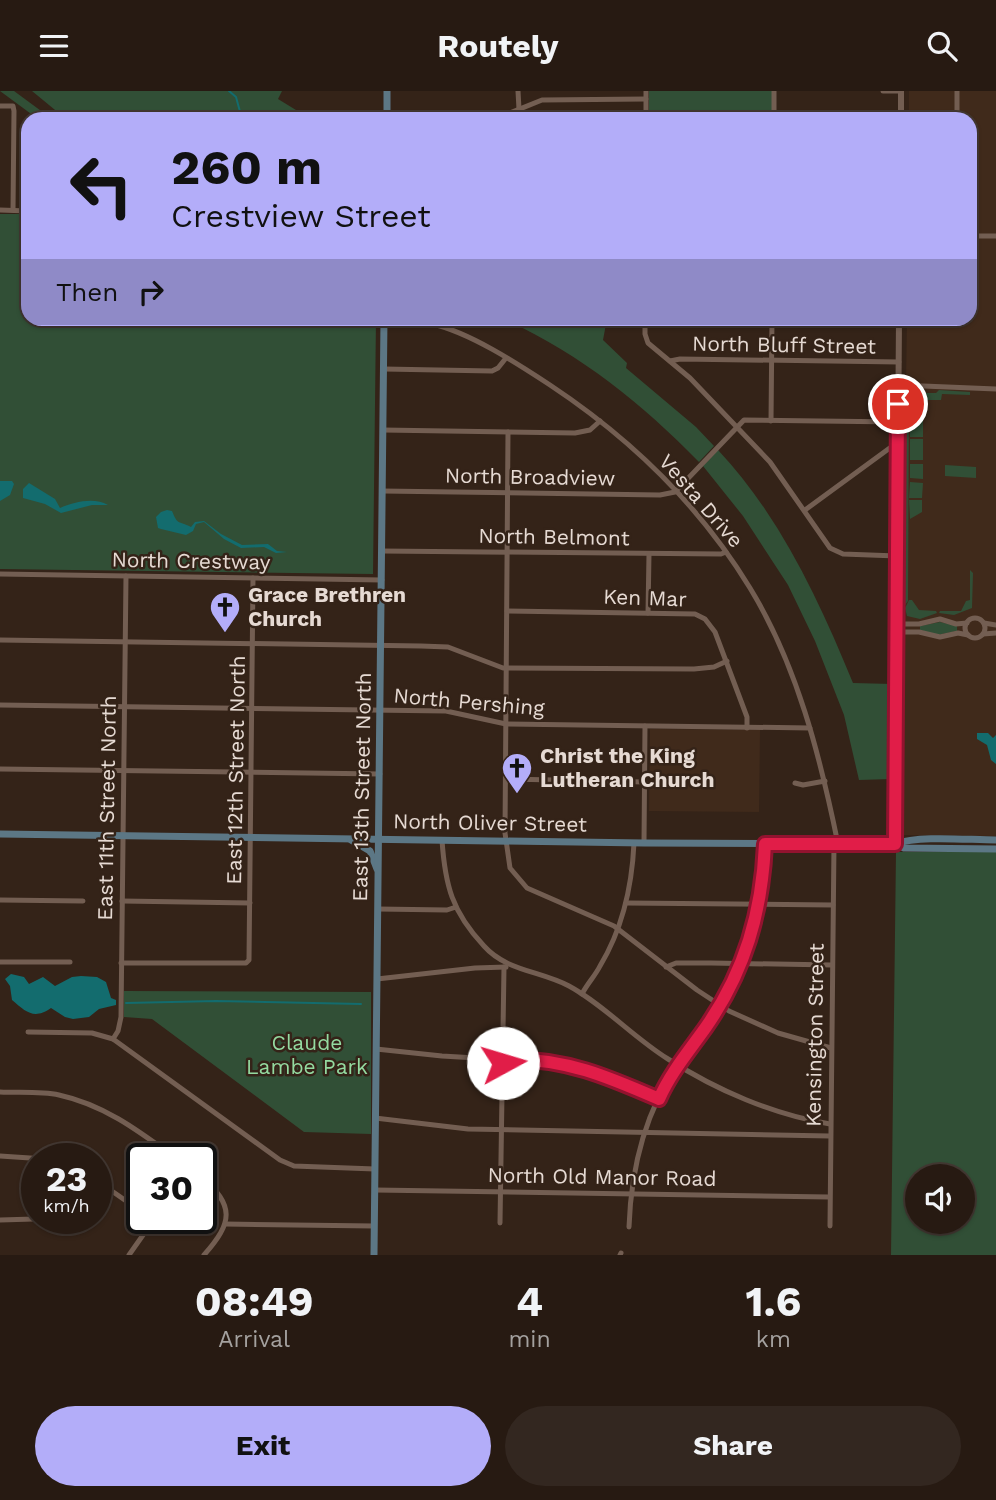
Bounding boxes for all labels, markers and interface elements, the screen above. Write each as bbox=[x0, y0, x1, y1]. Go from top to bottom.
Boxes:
icon: menu bbox=[35, 27, 73, 65]
text: Routely bbox=[437, 27, 559, 65]
icon: search bbox=[923, 27, 961, 65]
text: 260 m bbox=[171, 138, 322, 196]
icon: left bbox=[56, 140, 147, 231]
text: Crestview Street bbox=[171, 197, 431, 235]
icon: right bbox=[132, 273, 170, 311]
text: Then bbox=[56, 277, 118, 307]
street label: North Bluff Street bbox=[692, 330, 876, 359]
pin bbox=[868, 374, 928, 434]
icon: arrive bbox=[879, 385, 917, 423]
street label: Vesta Drive bbox=[654, 449, 749, 552]
street label: North Broadview bbox=[445, 463, 615, 490]
street label: North Belmont bbox=[478, 523, 630, 550]
street label: North Crestway bbox=[111, 547, 271, 574]
place label: Grace Brethren Church bbox=[248, 582, 406, 631]
street label: Ken Mar bbox=[603, 584, 688, 611]
church icon: Grace Brethren Church bbox=[208, 590, 242, 634]
street label: East 12th Street North bbox=[221, 655, 250, 885]
street label: East 13th Street North bbox=[347, 672, 376, 902]
street label: North Pershing bbox=[393, 682, 546, 721]
street label: East 11th Street North bbox=[92, 695, 121, 921]
place label: Christ the King Lutheran Church bbox=[540, 743, 714, 792]
church icon: Christ the King Lutheran Church bbox=[500, 751, 534, 795]
street label: North Oliver Street bbox=[393, 808, 587, 837]
street label: Kensington Street bbox=[800, 943, 829, 1127]
position arrow bbox=[466, 1026, 540, 1100]
park label: Claude Lambe Park bbox=[246, 1030, 368, 1079]
speed limit sign: 30 bbox=[126, 1143, 217, 1234]
text: 23 bbox=[46, 1158, 87, 1200]
street label: North Old Manor Road bbox=[487, 1162, 717, 1191]
map controls bbox=[905, 1164, 975, 1234]
button: sound bbox=[905, 1164, 975, 1234]
text: km/h bbox=[43, 1195, 90, 1216]
text: 08:49 bbox=[195, 1277, 314, 1326]
text: 4 bbox=[516, 1277, 543, 1326]
text: 1.6 bbox=[745, 1277, 801, 1326]
text: Arrival bbox=[218, 1326, 290, 1353]
text: min bbox=[508, 1326, 551, 1353]
text: km bbox=[756, 1326, 791, 1353]
button: Exit bbox=[35, 1406, 491, 1486]
button: Share bbox=[505, 1406, 961, 1486]

